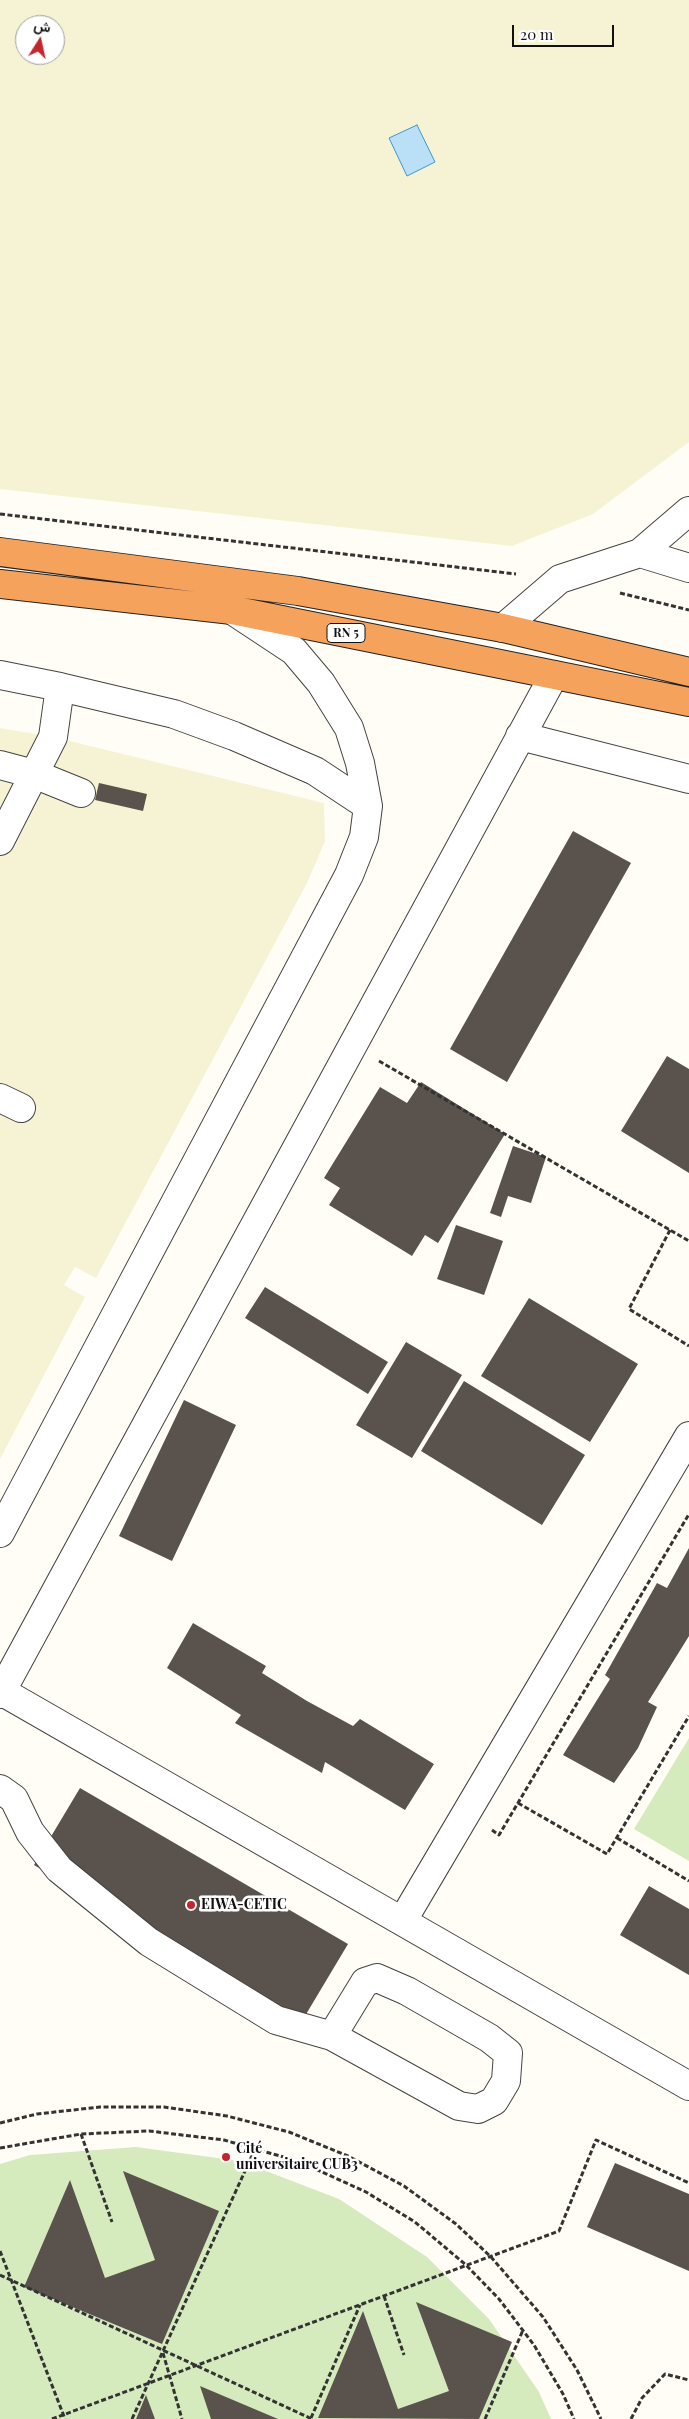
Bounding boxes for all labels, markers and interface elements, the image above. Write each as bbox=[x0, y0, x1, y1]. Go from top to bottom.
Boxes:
north arrow bbox=[15, 15, 65, 65]
text: ش bbox=[33, 15, 52, 37]
scale bar bbox=[514, 15, 616, 47]
text: 20 m bbox=[520, 24, 553, 44]
road number: RN 5 bbox=[327, 624, 365, 642]
place label: EIWA-CETIC bbox=[201, 1897, 287, 1913]
marker: EIWA-CETIC bbox=[185, 1899, 197, 1911]
place label: Cité universitaire CUB3 bbox=[236, 2141, 358, 2174]
marker: Cité universitaire CUB3 bbox=[220, 2151, 232, 2163]

